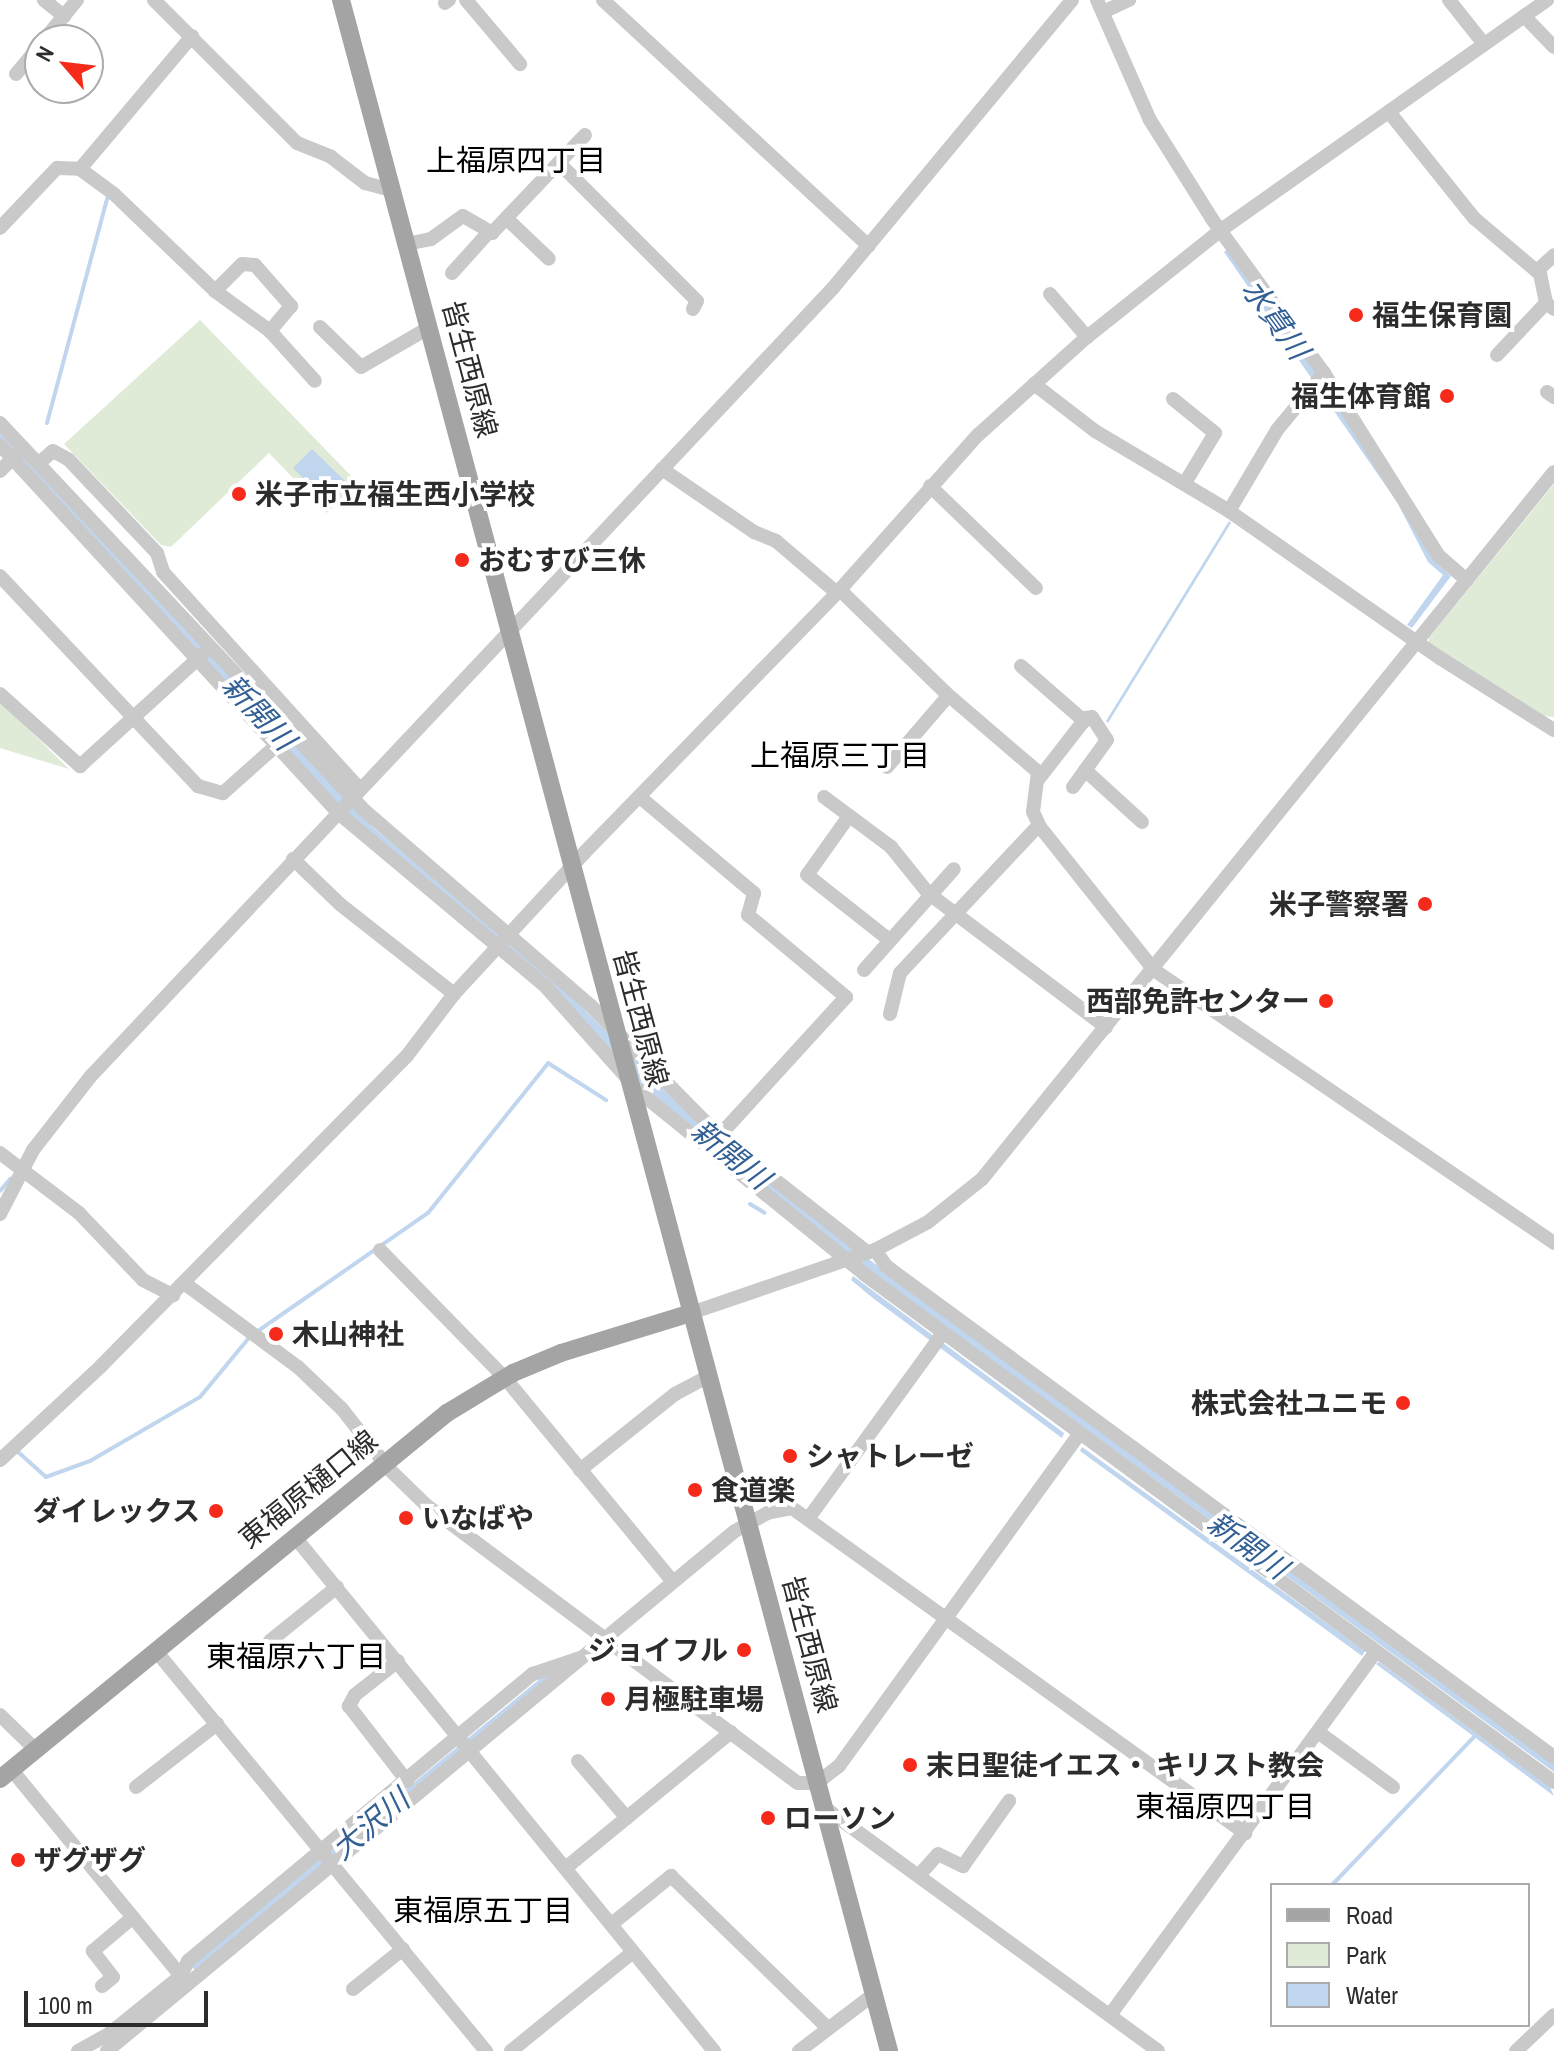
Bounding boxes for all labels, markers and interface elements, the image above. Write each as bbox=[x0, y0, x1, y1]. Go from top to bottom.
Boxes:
north arrow bbox=[24, 24, 104, 104]
text: N bbox=[28, 41, 61, 66]
district label: 上福原四丁目 bbox=[426, 142, 606, 178]
water label: 水貫川 bbox=[1235, 272, 1317, 366]
street label: 皆生西原線 bbox=[436, 297, 504, 441]
place label: 福生保育園 bbox=[1372, 298, 1512, 332]
marker: 福生保育園 bbox=[1347, 306, 1365, 324]
place label: 福生体育館 bbox=[1291, 379, 1431, 413]
marker: 福生体育館 bbox=[1438, 387, 1456, 405]
place label: 米子市立福生西小学校 bbox=[255, 477, 535, 511]
marker: 米子市立福生西小学校 bbox=[230, 485, 248, 503]
place label: おむすび三休 bbox=[478, 543, 646, 577]
marker: おむすび三休 bbox=[453, 551, 471, 569]
water label: 新開川 bbox=[215, 667, 303, 757]
district label: 上福原三丁目 bbox=[750, 737, 930, 773]
place label: 米子警察署 bbox=[1269, 887, 1409, 921]
marker: 米子警察署 bbox=[1416, 895, 1434, 913]
street label: 皆生西原線 bbox=[607, 946, 675, 1090]
place label: 西部免許センター bbox=[1086, 984, 1310, 1018]
marker: 西部免許センター bbox=[1317, 992, 1335, 1010]
water label: 新開川 bbox=[685, 1112, 777, 1196]
place label: 木山神社 bbox=[292, 1317, 404, 1351]
marker: 木山神社 bbox=[267, 1325, 285, 1343]
place label: 株式会社ユニモ bbox=[1191, 1386, 1387, 1420]
marker: 株式会社ユニモ bbox=[1394, 1394, 1412, 1412]
street label: 東福原樋口線 bbox=[232, 1423, 384, 1555]
place label: シャトレーゼ bbox=[806, 1439, 974, 1473]
marker: シャトレーゼ bbox=[781, 1447, 799, 1465]
place label: 食道楽 bbox=[711, 1473, 795, 1507]
marker: 食道楽 bbox=[686, 1481, 704, 1499]
place label: ダイレックス bbox=[32, 1494, 200, 1528]
place label: いなばや bbox=[422, 1501, 534, 1535]
marker: ダイレックス bbox=[207, 1502, 225, 1520]
water label: 新開川 bbox=[1201, 1504, 1295, 1586]
marker: いなばや bbox=[397, 1509, 415, 1527]
street label: 皆生西原線 bbox=[776, 1572, 844, 1716]
place label: ジョイフル bbox=[588, 1633, 728, 1667]
district label: 東福原六丁目 bbox=[206, 1638, 386, 1674]
marker: ジョイフル bbox=[735, 1641, 753, 1659]
place label: 月極駐車場 bbox=[624, 1682, 764, 1716]
marker: 月極駐車場 bbox=[599, 1690, 617, 1708]
place label: 末日聖徒イエス・ キリスト教会 bbox=[926, 1748, 1324, 1782]
marker: 末日聖徒イエス・ キリスト教会 bbox=[901, 1756, 919, 1774]
water label: 大沢川 bbox=[324, 1781, 416, 1867]
district label: 東福原四丁目 bbox=[1135, 1788, 1315, 1824]
place label: ローソン bbox=[784, 1801, 896, 1835]
marker: ローソン bbox=[759, 1809, 777, 1827]
place label: ザグザグ bbox=[34, 1843, 146, 1877]
marker: ザグザグ bbox=[9, 1851, 27, 1869]
legend bbox=[1270, 1883, 1530, 2027]
district label: 東福原五丁目 bbox=[393, 1892, 573, 1928]
text: Road bbox=[1346, 1899, 1393, 1931]
text: Park bbox=[1346, 1939, 1386, 1971]
scale bar bbox=[28, 1975, 212, 2025]
text: Water bbox=[1346, 1979, 1398, 2011]
text: 100 m bbox=[38, 1989, 93, 2021]

